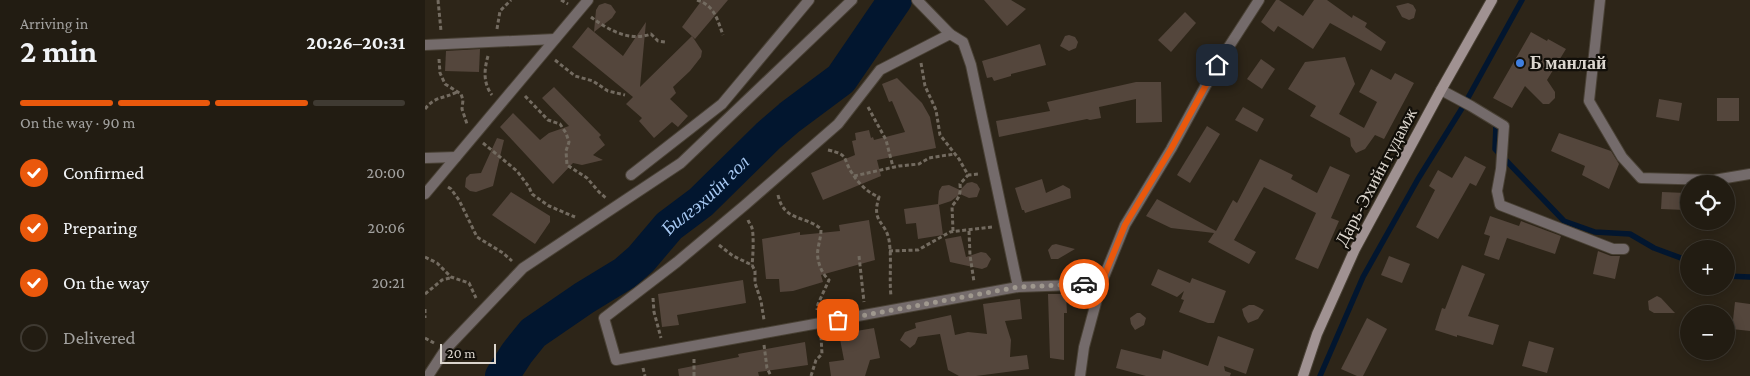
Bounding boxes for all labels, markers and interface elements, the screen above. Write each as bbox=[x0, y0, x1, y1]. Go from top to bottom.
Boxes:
text: Arriving in bbox=[20, 15, 88, 32]
text: 20:26–20:31 bbox=[306, 32, 405, 53]
text: 2 min bbox=[20, 33, 97, 69]
pin bbox=[1196, 44, 1238, 86]
icon: home bbox=[1203, 51, 1231, 79]
place label: Б манлай bbox=[1530, 53, 1606, 73]
marker: Б манлай bbox=[1514, 57, 1526, 69]
street label: Дарь-Эхийн гудамж bbox=[1331, 104, 1421, 249]
text: On the way · 90 m bbox=[20, 114, 135, 131]
water label: Билгэхийн гол bbox=[656, 151, 753, 239]
icon: check bbox=[20, 159, 48, 187]
text: Confirmed bbox=[63, 162, 144, 183]
text: 20:00 bbox=[367, 164, 405, 181]
map controls bbox=[1680, 175, 1735, 360]
button: locate bbox=[1680, 175, 1735, 230]
icon: check bbox=[20, 214, 48, 242]
text: Preparing bbox=[63, 217, 137, 238]
text: 20:06 bbox=[368, 219, 405, 236]
button: + bbox=[1680, 240, 1735, 295]
courier bbox=[1059, 259, 1109, 309]
icon: check bbox=[20, 269, 48, 297]
icon: car bbox=[1070, 270, 1098, 298]
text: On the way bbox=[63, 272, 149, 293]
text: 20:21 bbox=[372, 274, 405, 291]
pin bbox=[817, 299, 859, 341]
button: − bbox=[1680, 305, 1735, 360]
icon: bag bbox=[824, 306, 852, 334]
text: Delivered bbox=[63, 327, 136, 348]
scale bar bbox=[440, 341, 496, 364]
text: 20 m bbox=[447, 345, 475, 361]

